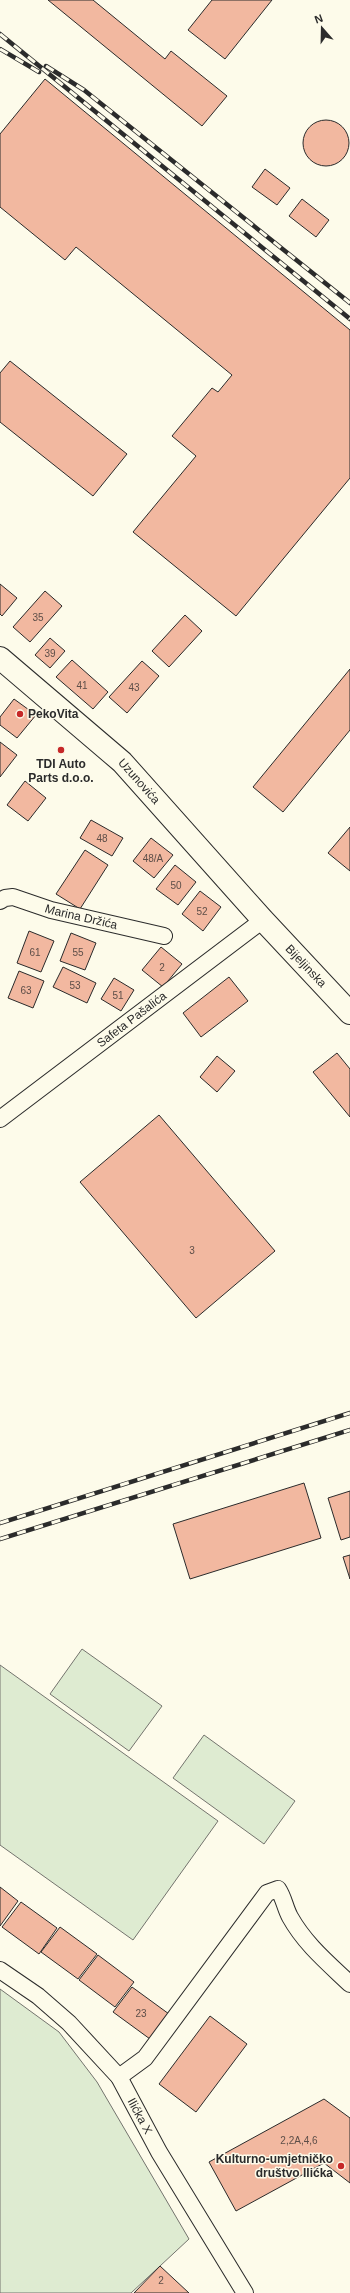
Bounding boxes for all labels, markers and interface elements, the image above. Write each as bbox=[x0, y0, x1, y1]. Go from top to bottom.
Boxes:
north arrow bbox=[302, 8, 342, 48]
text: N bbox=[313, 12, 324, 26]
house number: 35 bbox=[32, 612, 44, 623]
house number: 39 bbox=[44, 648, 56, 659]
house number: 41 bbox=[76, 680, 88, 691]
house number: 43 bbox=[128, 682, 140, 693]
place label: PekoVita bbox=[28, 707, 79, 721]
marker: PekoVita bbox=[15, 709, 25, 719]
marker: TDI Auto Parts d.o.o. bbox=[56, 745, 66, 755]
street label: Uzunovića bbox=[115, 756, 163, 807]
place label: TDI Auto Parts d.o.o. bbox=[28, 757, 94, 785]
house number: 48 bbox=[96, 833, 108, 844]
house number: 48/A bbox=[143, 853, 164, 864]
house number: 50 bbox=[170, 880, 182, 891]
street label: Marina Držića bbox=[43, 901, 119, 932]
house number: 52 bbox=[196, 906, 208, 917]
street label: Bijeljinska bbox=[283, 942, 330, 990]
house number: 61 bbox=[29, 947, 41, 958]
house number: 55 bbox=[72, 947, 84, 958]
house number: 2 bbox=[159, 962, 165, 973]
house number: 53 bbox=[69, 980, 81, 991]
house number: 63 bbox=[20, 985, 32, 996]
street label: Safeta Pašalića bbox=[94, 988, 169, 1050]
house number: 51 bbox=[112, 990, 124, 1001]
house number: 3 bbox=[189, 1245, 195, 1256]
house number: 23 bbox=[135, 2008, 147, 2019]
street label: Ilićka X bbox=[125, 2096, 155, 2136]
house number: 2,2A,4,6 bbox=[280, 2135, 318, 2146]
place label: Kulturno-umjetničko društvo Ilićka bbox=[216, 2152, 333, 2180]
marker: Kulturno-umjetničko društvo Ilićka bbox=[336, 2161, 346, 2171]
house number: 2 bbox=[158, 2275, 164, 2286]

